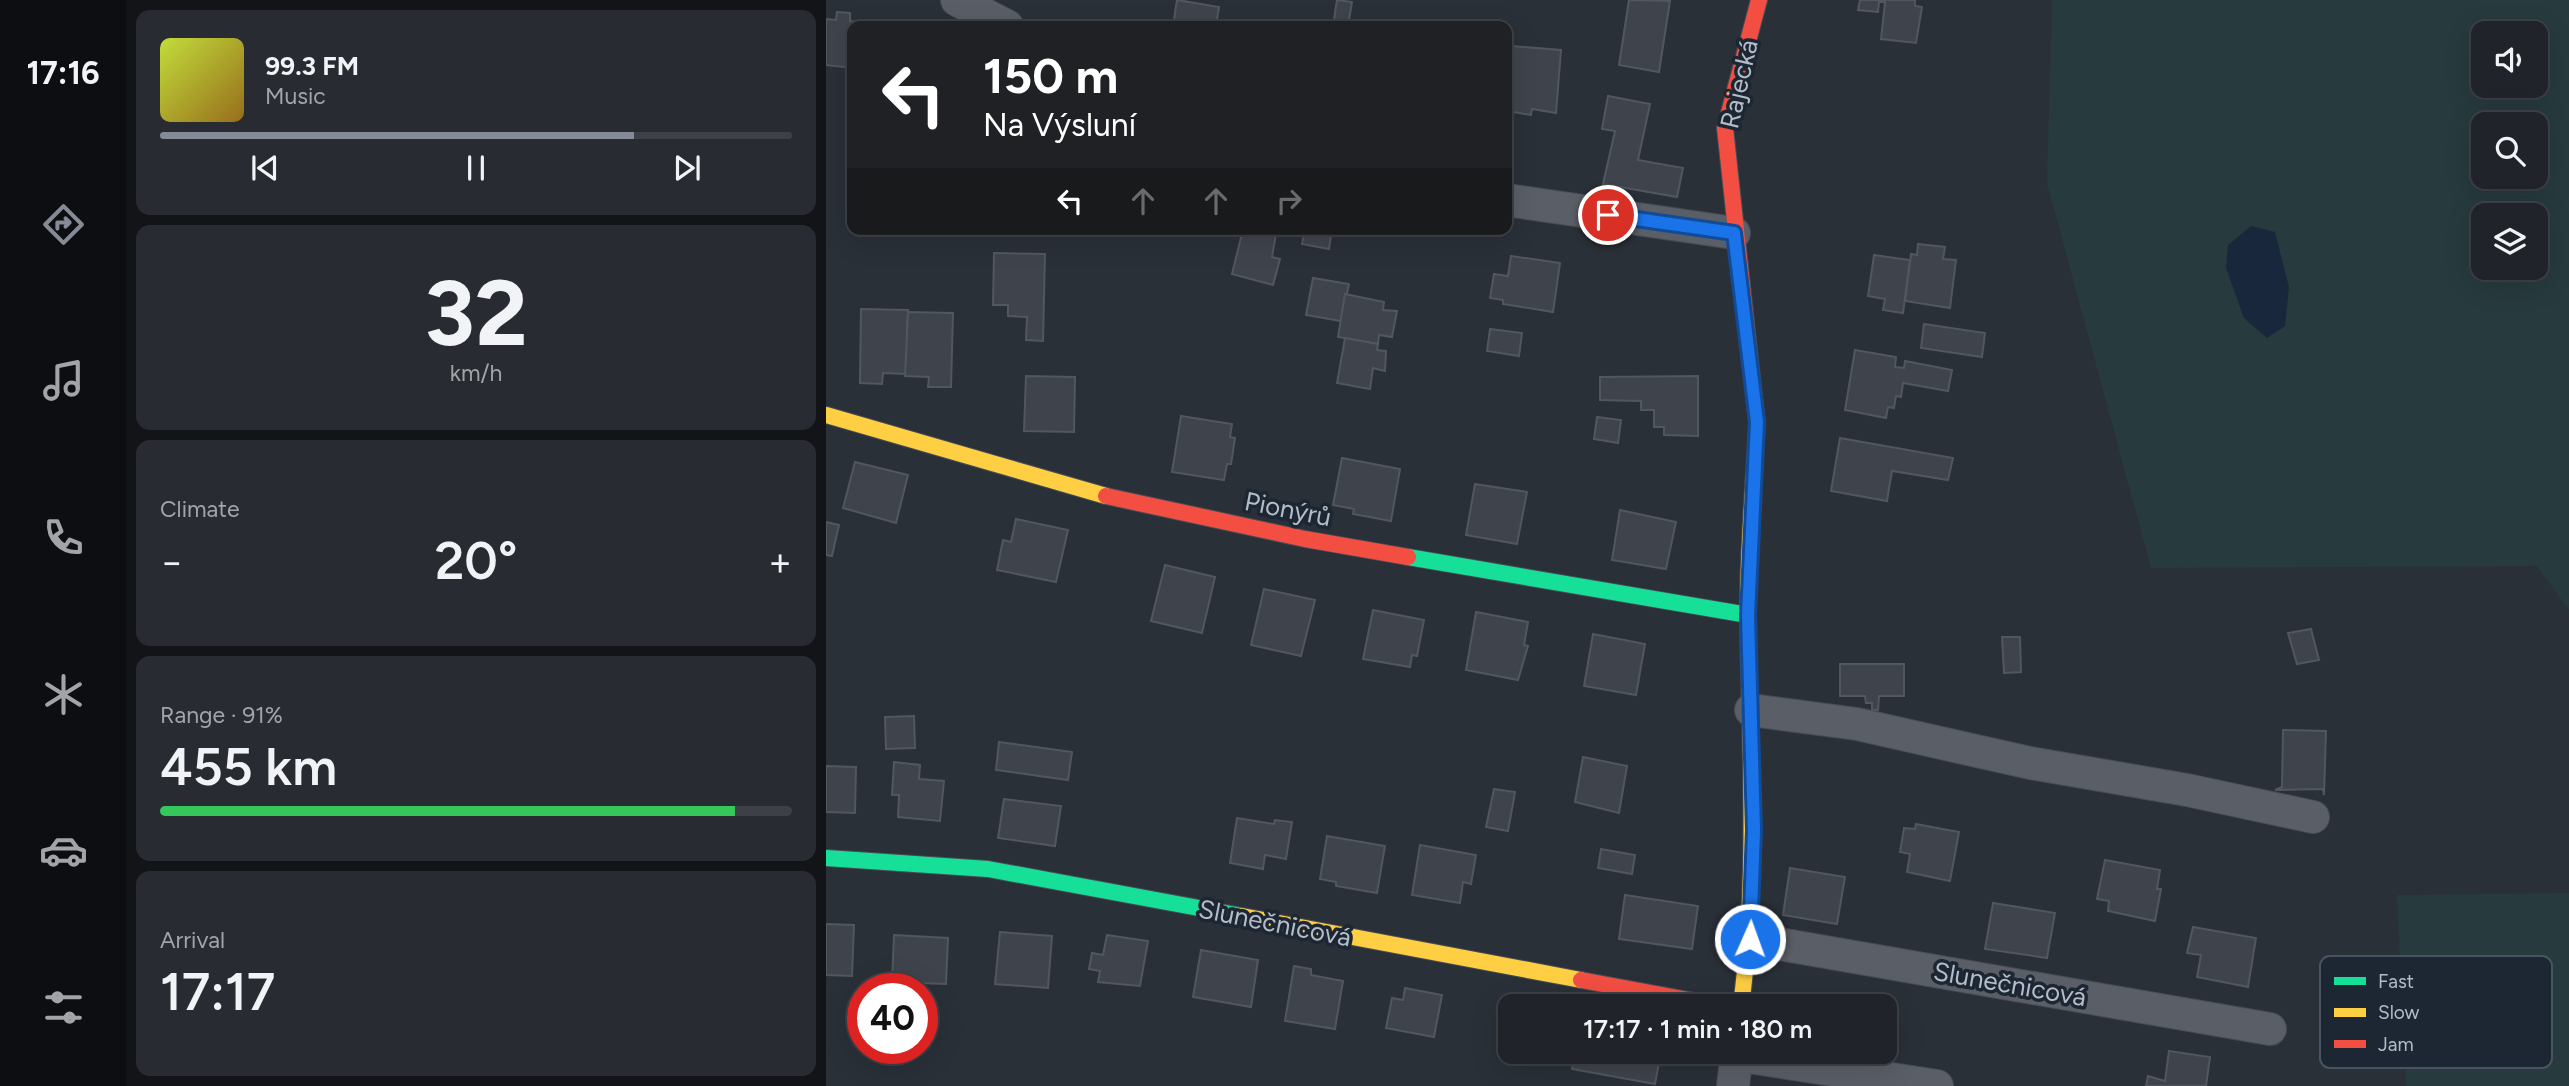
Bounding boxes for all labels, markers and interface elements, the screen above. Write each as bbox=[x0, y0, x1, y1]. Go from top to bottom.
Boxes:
map controls bbox=[2471, 21, 2548, 280]
button: sound bbox=[2471, 21, 2548, 98]
street label: Rajecká bbox=[1713, 36, 1765, 132]
text: 150 m bbox=[983, 46, 1118, 105]
icon: left bbox=[868, 49, 959, 140]
text: 99.3 FM bbox=[265, 50, 359, 82]
text: 17:16 bbox=[27, 54, 100, 92]
text: Music bbox=[265, 82, 326, 110]
text: Na Výsluní bbox=[983, 106, 1136, 144]
button: search bbox=[2471, 112, 2548, 189]
icon: previous bbox=[246, 149, 284, 187]
icon: pause bbox=[457, 149, 495, 187]
icon: next bbox=[668, 149, 706, 187]
icon: left bbox=[1051, 182, 1089, 220]
icon: ahead bbox=[1124, 182, 1162, 220]
icon: ahead bbox=[1197, 182, 1235, 220]
icon: right bbox=[1270, 182, 1308, 220]
pin bbox=[1578, 185, 1638, 245]
icon: arrive bbox=[1589, 196, 1627, 234]
icon: directions bbox=[39, 200, 88, 249]
button: layers bbox=[2471, 203, 2548, 280]
text: 32 bbox=[424, 259, 528, 368]
icon: music bbox=[39, 356, 88, 405]
text: km/h bbox=[450, 359, 502, 387]
street label: Pionýrů bbox=[1242, 485, 1334, 533]
text: Climate bbox=[160, 495, 239, 523]
icon: phone bbox=[39, 513, 88, 562]
text: 20° bbox=[435, 530, 517, 592]
text: − bbox=[160, 539, 184, 585]
text: + bbox=[768, 539, 792, 585]
icon: climate bbox=[39, 670, 88, 719]
text: Range · 91% bbox=[160, 701, 283, 729]
text: 455 km bbox=[160, 736, 337, 798]
icon: car bbox=[39, 826, 88, 875]
street label: Slunečnicová bbox=[1196, 893, 1354, 953]
position arrow bbox=[1713, 902, 1787, 976]
text: Arrival bbox=[160, 926, 225, 954]
street label: Slunečnicová bbox=[1931, 955, 2089, 1013]
legend bbox=[2320, 956, 2552, 1068]
text: 17:17 bbox=[160, 961, 275, 1023]
text: Fast bbox=[2378, 970, 2414, 993]
speed limit sign: 40 bbox=[847, 973, 938, 1064]
icon: filters bbox=[39, 983, 88, 1032]
text: Slow bbox=[2378, 1001, 2420, 1024]
text: 17:17 · 1 min · 180 m bbox=[1583, 1013, 1812, 1045]
text: Jam bbox=[2378, 1033, 2414, 1056]

